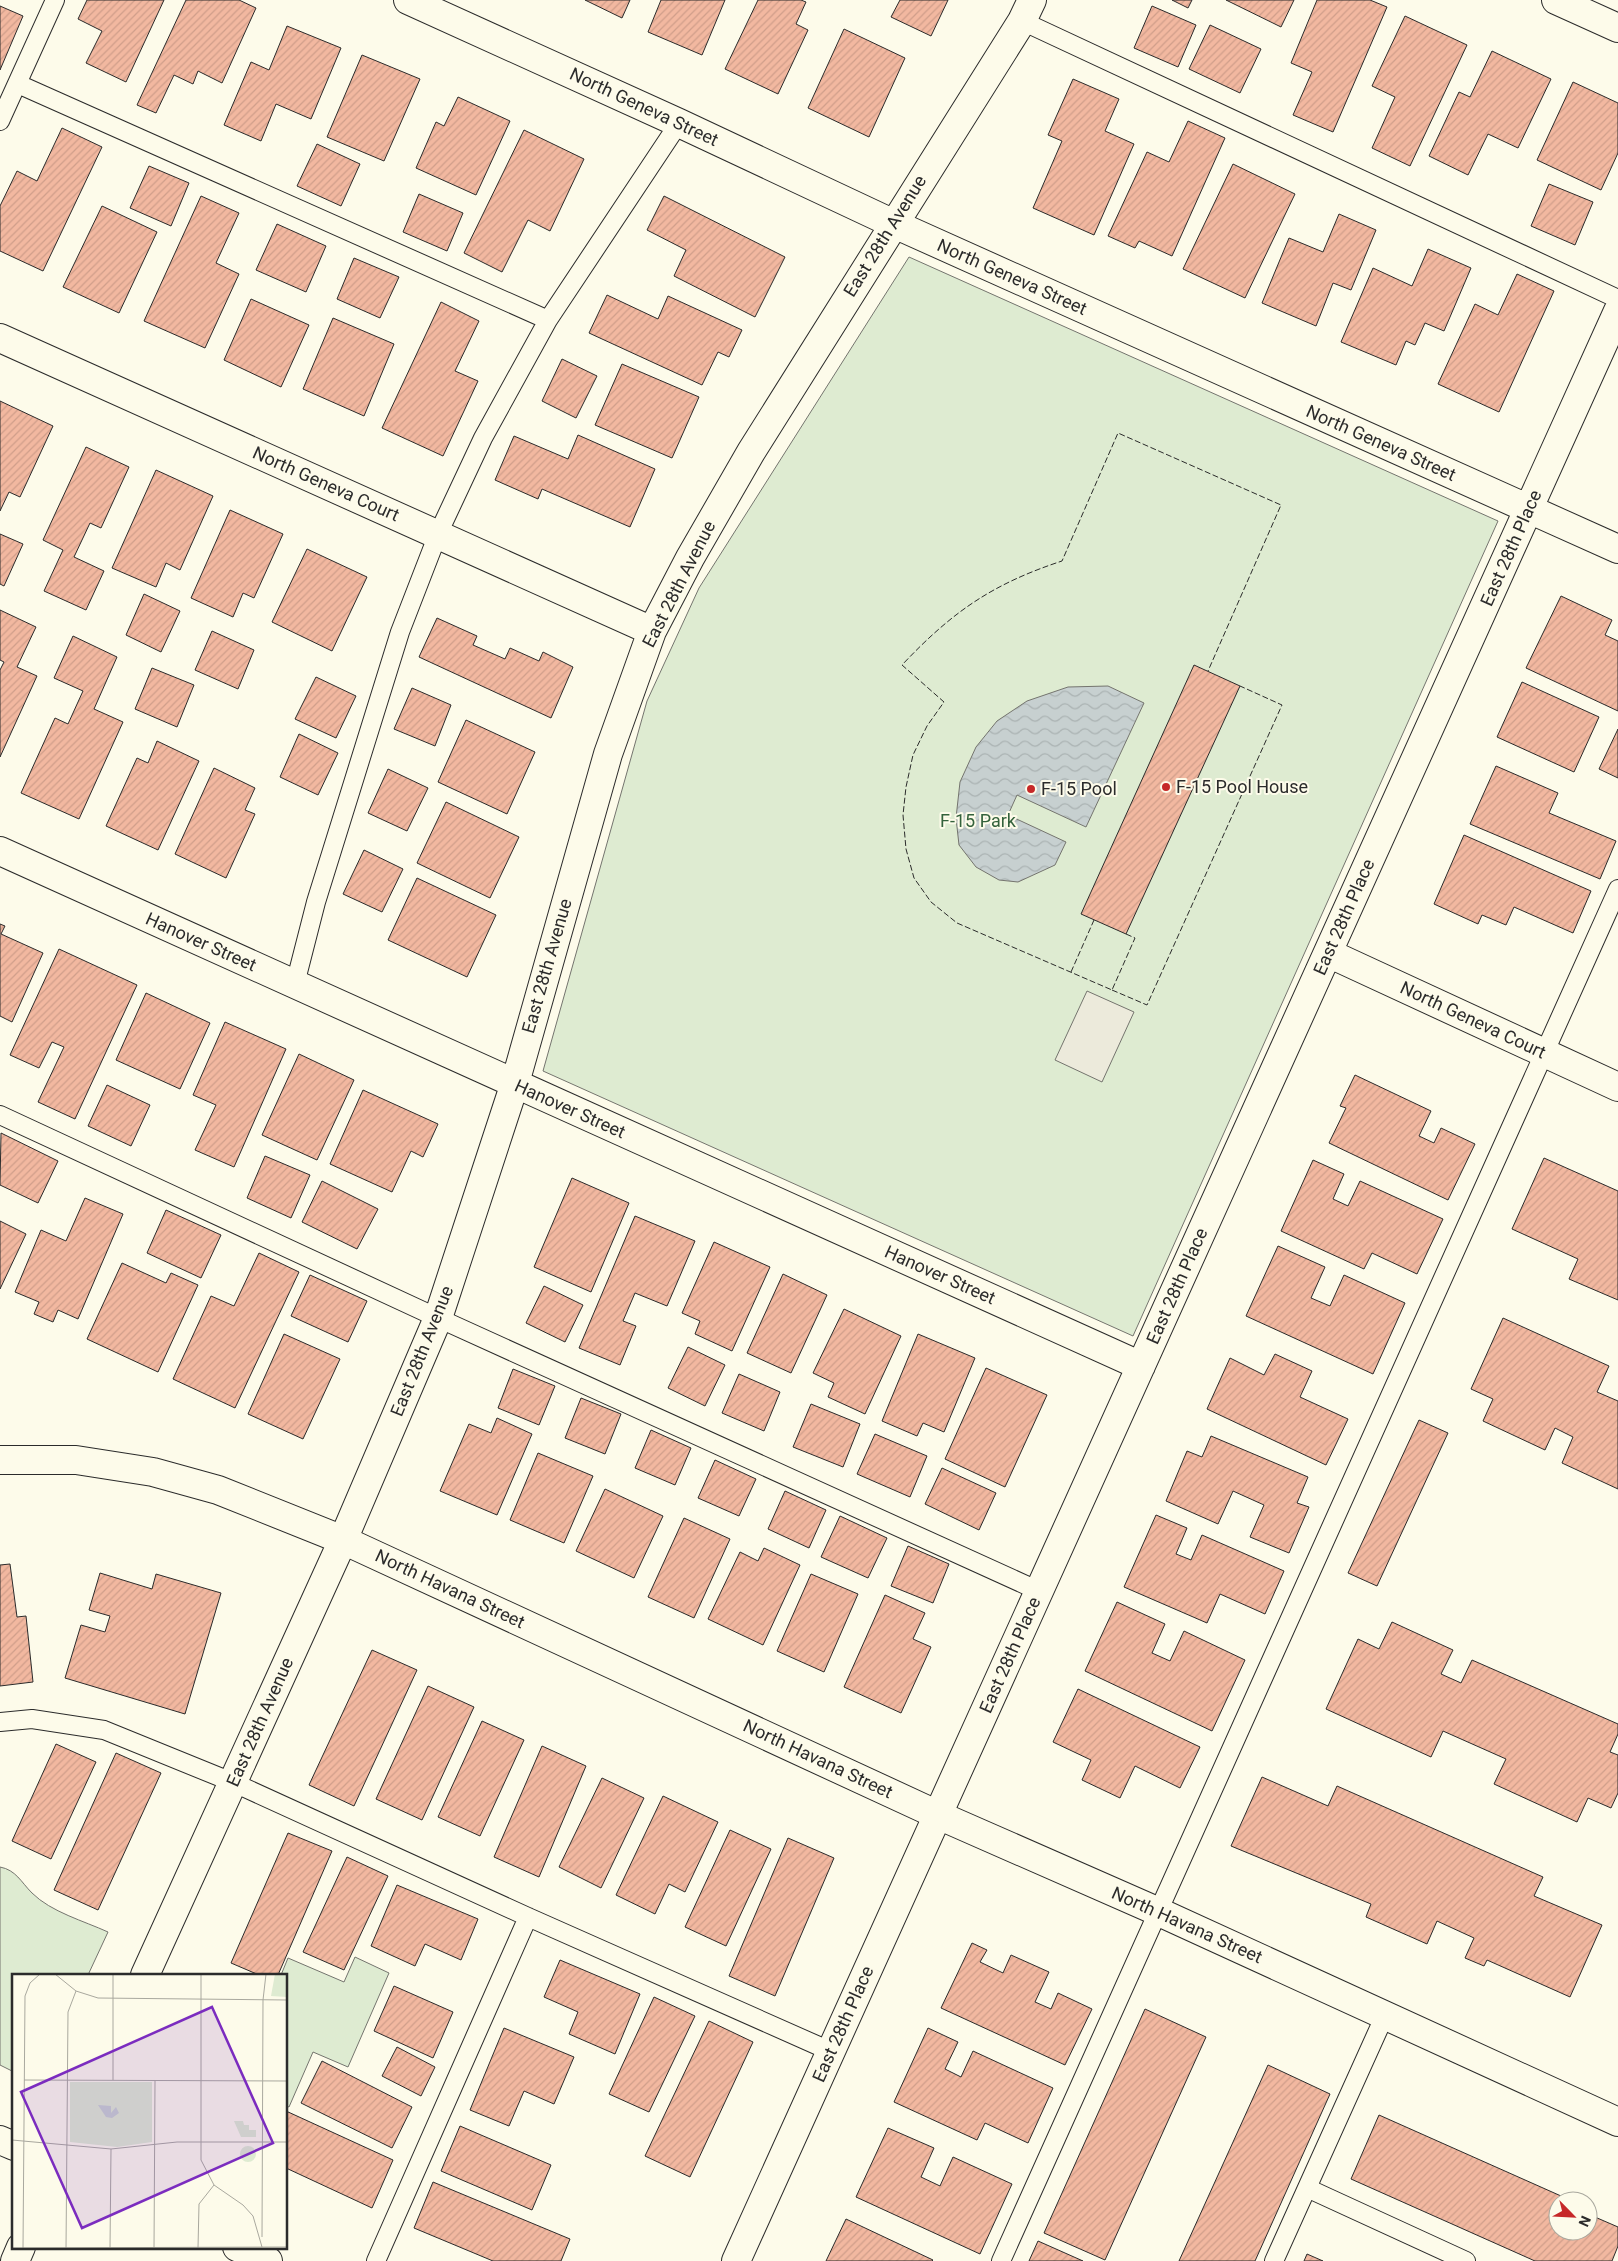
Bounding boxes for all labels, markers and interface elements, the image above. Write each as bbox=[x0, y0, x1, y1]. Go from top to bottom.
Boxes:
street label: North Geneva Street bbox=[567, 63, 722, 150]
street label: East 28th Avenue bbox=[839, 171, 930, 300]
street label: North Geneva Street bbox=[934, 234, 1090, 319]
street label: North Geneva Street bbox=[1303, 400, 1459, 485]
street label: North Geneva Court bbox=[250, 442, 403, 525]
street label: East 28th Place bbox=[1476, 487, 1545, 609]
street label: East 28th Avenue bbox=[638, 517, 719, 650]
place label: F-15 Pool House bbox=[1176, 776, 1308, 797]
place label: F-15 Pool bbox=[1041, 778, 1117, 799]
marker: F-15 Pool House bbox=[1160, 781, 1172, 793]
marker: F-15 Pool bbox=[1025, 783, 1037, 795]
park label: F-15 Park bbox=[940, 810, 1017, 831]
street label: East 28th Place bbox=[1309, 856, 1378, 978]
street label: East 28th Avenue bbox=[517, 896, 576, 1036]
street label: Hanover Street bbox=[143, 908, 260, 975]
street label: North Geneva Court bbox=[1397, 977, 1549, 1063]
street label: Hanover Street bbox=[512, 1075, 629, 1142]
street label: East 28th Place bbox=[1142, 1225, 1211, 1347]
street label: Hanover Street bbox=[882, 1241, 999, 1308]
street label: East 28th Avenue bbox=[386, 1282, 457, 1419]
street label: North Havana Street bbox=[372, 1545, 528, 1632]
street label: East 28th Place bbox=[975, 1594, 1044, 1716]
street label: East 28th Avenue bbox=[222, 1654, 297, 1790]
street label: North Havana Street bbox=[740, 1715, 896, 1802]
street label: North Havana Street bbox=[1109, 1882, 1266, 1967]
street label: East 28th Place bbox=[808, 1963, 877, 2085]
inset map bbox=[12, 1974, 288, 2248]
north arrow bbox=[1548, 2191, 1598, 2241]
text: N bbox=[1576, 2214, 1594, 2229]

